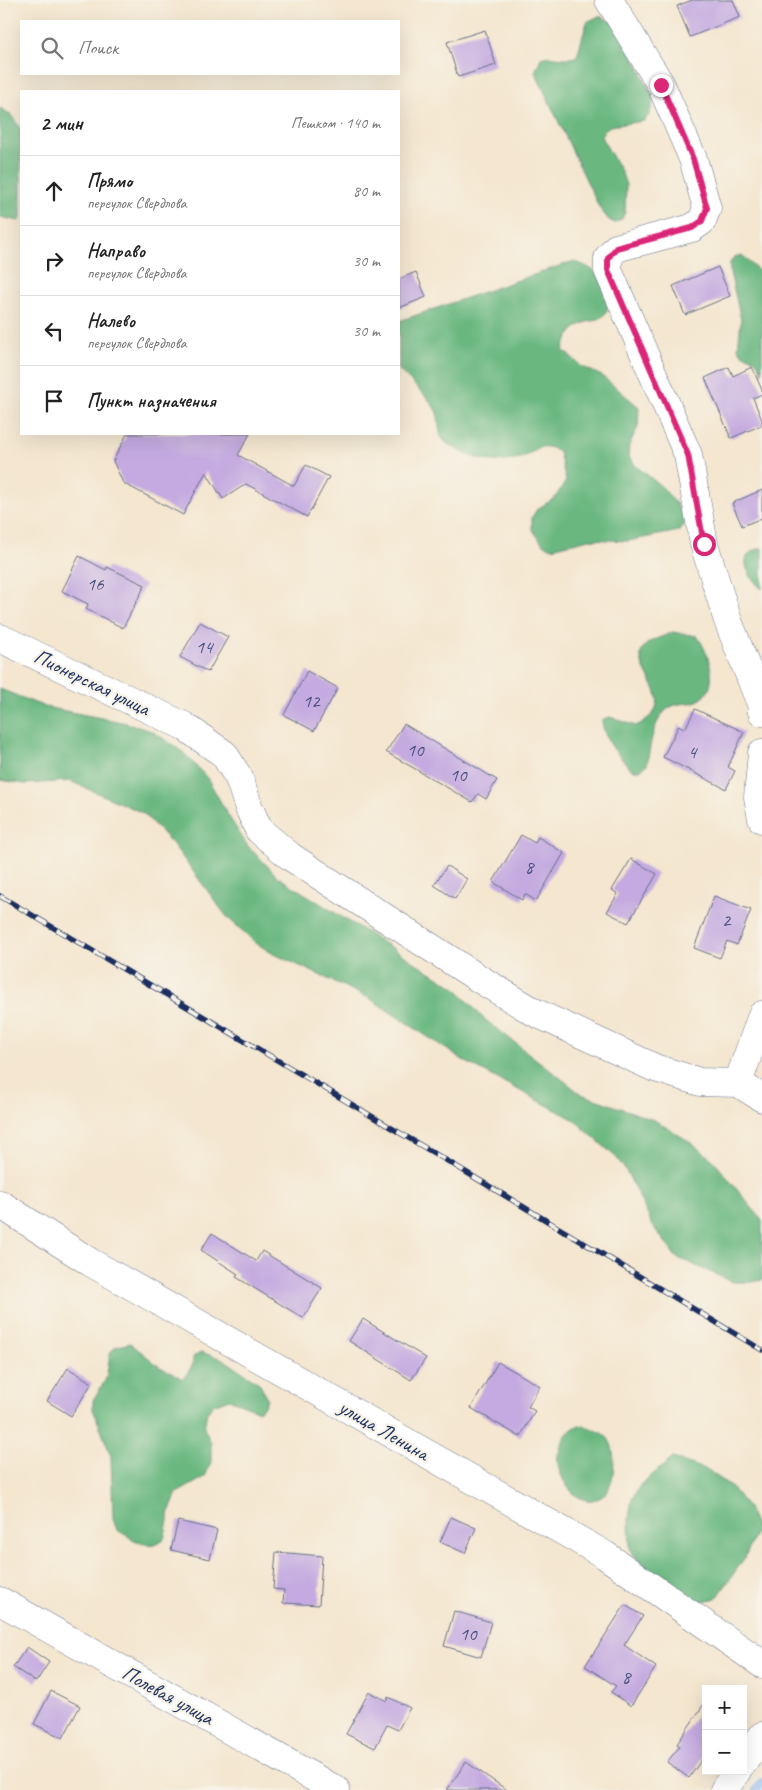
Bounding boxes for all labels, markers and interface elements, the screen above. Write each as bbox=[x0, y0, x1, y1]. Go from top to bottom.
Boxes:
search box bbox=[20, 20, 400, 75]
icon: search bbox=[38, 34, 66, 62]
text: Поиск bbox=[78, 36, 118, 60]
route end bbox=[650, 74, 673, 97]
text: 2 мин bbox=[40, 110, 83, 136]
text: Пешком · 140 m bbox=[291, 113, 380, 133]
text: Прямо bbox=[87, 169, 132, 193]
icon: ahead bbox=[40, 177, 68, 205]
text: 80 m bbox=[353, 181, 380, 201]
text: переулок Свердлова bbox=[87, 193, 187, 213]
text: Направо bbox=[87, 239, 145, 263]
icon: right bbox=[40, 247, 68, 275]
text: 30 m bbox=[353, 251, 380, 271]
text: переулок Свердлова bbox=[87, 263, 187, 283]
text: Налево bbox=[87, 309, 135, 333]
icon: left bbox=[40, 317, 68, 345]
text: 30 m bbox=[353, 321, 380, 341]
text: переулок Свердлова bbox=[87, 333, 187, 353]
icon: arrive bbox=[40, 387, 68, 415]
text: Пункт назначения bbox=[87, 389, 216, 413]
route start bbox=[693, 533, 716, 556]
house number: 16 bbox=[86, 572, 105, 596]
house number: 14 bbox=[195, 635, 215, 659]
street label: Пионерская улица bbox=[30, 643, 156, 722]
house number: 12 bbox=[302, 689, 321, 713]
house number: 10 bbox=[406, 738, 425, 762]
house number: 4 bbox=[688, 740, 699, 764]
house number: 10 bbox=[449, 763, 468, 787]
house number: 8 bbox=[525, 855, 536, 879]
house number: 2 bbox=[722, 908, 732, 932]
street label: улица Ленина bbox=[333, 1393, 436, 1467]
house number: 10 bbox=[459, 1622, 478, 1646]
street label: Полевая улица bbox=[118, 1659, 220, 1732]
house number: 8 bbox=[622, 1665, 633, 1689]
map controls bbox=[702, 1685, 747, 1775]
button: + bbox=[702, 1685, 747, 1730]
button: − bbox=[702, 1730, 747, 1775]

